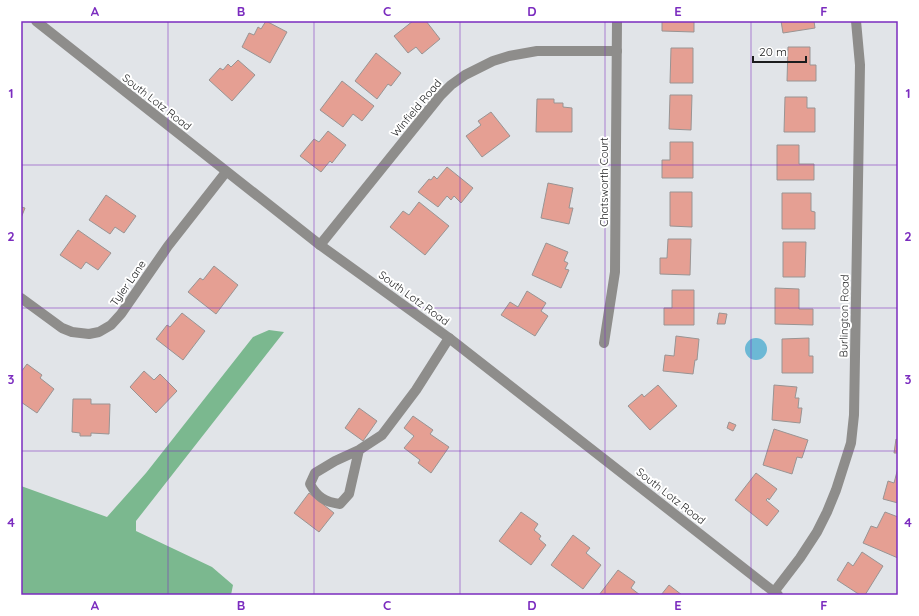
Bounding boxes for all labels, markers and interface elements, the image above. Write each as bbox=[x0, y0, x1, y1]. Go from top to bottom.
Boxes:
text: A bbox=[91, 3, 100, 19]
text: B bbox=[237, 3, 245, 19]
text: C bbox=[383, 3, 391, 19]
text: D bbox=[527, 3, 537, 19]
text: E bbox=[674, 3, 682, 19]
text: F bbox=[820, 3, 828, 19]
scale bar bbox=[753, 38, 806, 64]
text: 20 m bbox=[759, 44, 787, 59]
street label: South Lotz Road bbox=[120, 71, 194, 133]
street label: Winfield Road bbox=[388, 76, 444, 140]
text: 1 bbox=[8, 85, 14, 101]
text: 1 bbox=[905, 85, 911, 101]
street label: Chatsworth Court bbox=[597, 137, 611, 227]
text: 2 bbox=[7, 228, 15, 244]
text: 2 bbox=[904, 228, 912, 244]
street label: Tyler Lane bbox=[107, 257, 149, 309]
street label: South Lotz Road bbox=[376, 268, 452, 328]
street label: Burlington Road bbox=[836, 275, 852, 357]
text: 3 bbox=[8, 371, 15, 387]
text: 3 bbox=[905, 371, 912, 387]
street label: South Lotz Road bbox=[634, 465, 708, 527]
text: 4 bbox=[7, 514, 15, 530]
text: 4 bbox=[904, 514, 912, 530]
text: A bbox=[91, 597, 100, 613]
text: B bbox=[237, 597, 245, 613]
text: C bbox=[383, 597, 391, 613]
text: D bbox=[527, 597, 537, 613]
text: E bbox=[674, 597, 682, 613]
text: F bbox=[820, 597, 828, 613]

